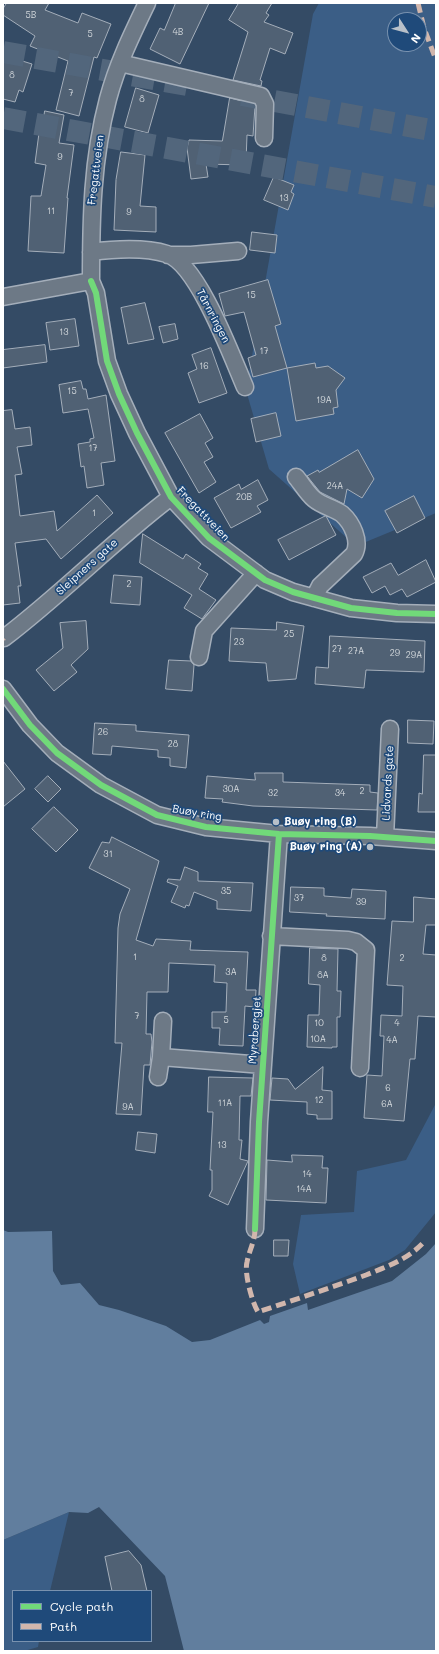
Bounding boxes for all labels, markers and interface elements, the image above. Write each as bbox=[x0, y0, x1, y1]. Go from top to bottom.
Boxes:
house number: 5B bbox=[26, 10, 36, 20]
north arrow bbox=[387, 12, 427, 52]
house number: 4B bbox=[173, 27, 183, 37]
house number: 5 bbox=[87, 29, 93, 39]
text: N bbox=[408, 31, 425, 47]
house number: 8 bbox=[9, 70, 15, 80]
house number: 7 bbox=[68, 88, 74, 98]
house number: 8 bbox=[139, 94, 145, 104]
street label: Fregattveien bbox=[85, 134, 107, 206]
house number: 9 bbox=[57, 152, 63, 162]
house number: 13 bbox=[279, 193, 289, 203]
house number: 11 bbox=[47, 206, 55, 216]
house number: 9 bbox=[126, 207, 132, 217]
street label: Tårnringen bbox=[193, 287, 233, 345]
house number: 15 bbox=[246, 290, 256, 300]
house number: 13 bbox=[59, 327, 69, 337]
house number: 17 bbox=[259, 346, 269, 356]
house number: 16 bbox=[199, 361, 209, 371]
house number: 15 bbox=[67, 386, 77, 396]
house number: 19A bbox=[316, 395, 332, 405]
house number: 17 bbox=[88, 443, 98, 453]
house number: 24A bbox=[327, 481, 343, 491]
street label: Fregattveien bbox=[174, 484, 232, 544]
house number: 20B bbox=[236, 492, 252, 502]
house number: 1 bbox=[92, 508, 96, 518]
street label: Sleipners gate bbox=[54, 536, 120, 598]
house number: 2 bbox=[126, 579, 132, 589]
house number: 25 bbox=[284, 629, 294, 639]
house number: 23 bbox=[234, 637, 244, 647]
house number: 27 bbox=[332, 644, 342, 654]
house number: 27A bbox=[348, 646, 364, 656]
house number: 29 bbox=[390, 648, 400, 658]
house number: 29A bbox=[406, 650, 422, 660]
house number: 26 bbox=[98, 727, 108, 737]
house number: 28 bbox=[168, 739, 178, 749]
street label: Lidvards gate bbox=[379, 745, 397, 821]
house number: 30A bbox=[222, 784, 240, 794]
house number: 2 bbox=[359, 786, 365, 796]
house number: 32 bbox=[268, 788, 278, 798]
house number: 34 bbox=[335, 788, 345, 798]
street label: Buøy ring bbox=[171, 802, 223, 824]
place label: Buøy ring (B) bbox=[284, 815, 356, 829]
marker: Buøy ring (B) bbox=[271, 817, 281, 827]
place label: Buøy ring (A) bbox=[289, 840, 362, 854]
marker: Buøy ring (A) bbox=[365, 842, 375, 852]
house number: 31 bbox=[103, 849, 113, 859]
house number: 35 bbox=[221, 886, 231, 896]
house number: 37 bbox=[294, 893, 304, 903]
house number: 39 bbox=[356, 897, 366, 907]
house number: 1 bbox=[133, 952, 137, 962]
house number: 8 bbox=[321, 953, 327, 963]
house number: 2 bbox=[399, 953, 405, 963]
house number: 3A bbox=[225, 967, 237, 977]
house number: 8A bbox=[317, 970, 329, 980]
street label: Myrabergjet bbox=[246, 996, 264, 1064]
house number: 7 bbox=[134, 1011, 140, 1021]
house number: 5 bbox=[223, 1015, 229, 1025]
house number: 10 bbox=[314, 1018, 324, 1028]
house number: 4 bbox=[394, 1018, 400, 1028]
house number: 10A bbox=[310, 1034, 326, 1044]
house number: 4A bbox=[386, 1035, 398, 1045]
house number: 6 bbox=[385, 1083, 391, 1093]
house number: 12 bbox=[314, 1095, 324, 1105]
house number: 11A bbox=[218, 1098, 232, 1108]
house number: 6A bbox=[381, 1099, 393, 1109]
house number: 9A bbox=[122, 1102, 134, 1112]
house number: 13 bbox=[217, 1140, 227, 1150]
house number: 14 bbox=[302, 1169, 312, 1179]
house number: 14A bbox=[296, 1184, 312, 1194]
legend bbox=[12, 1590, 152, 1642]
text: Cycle path bbox=[50, 1598, 113, 1614]
text: Path bbox=[50, 1618, 77, 1634]

